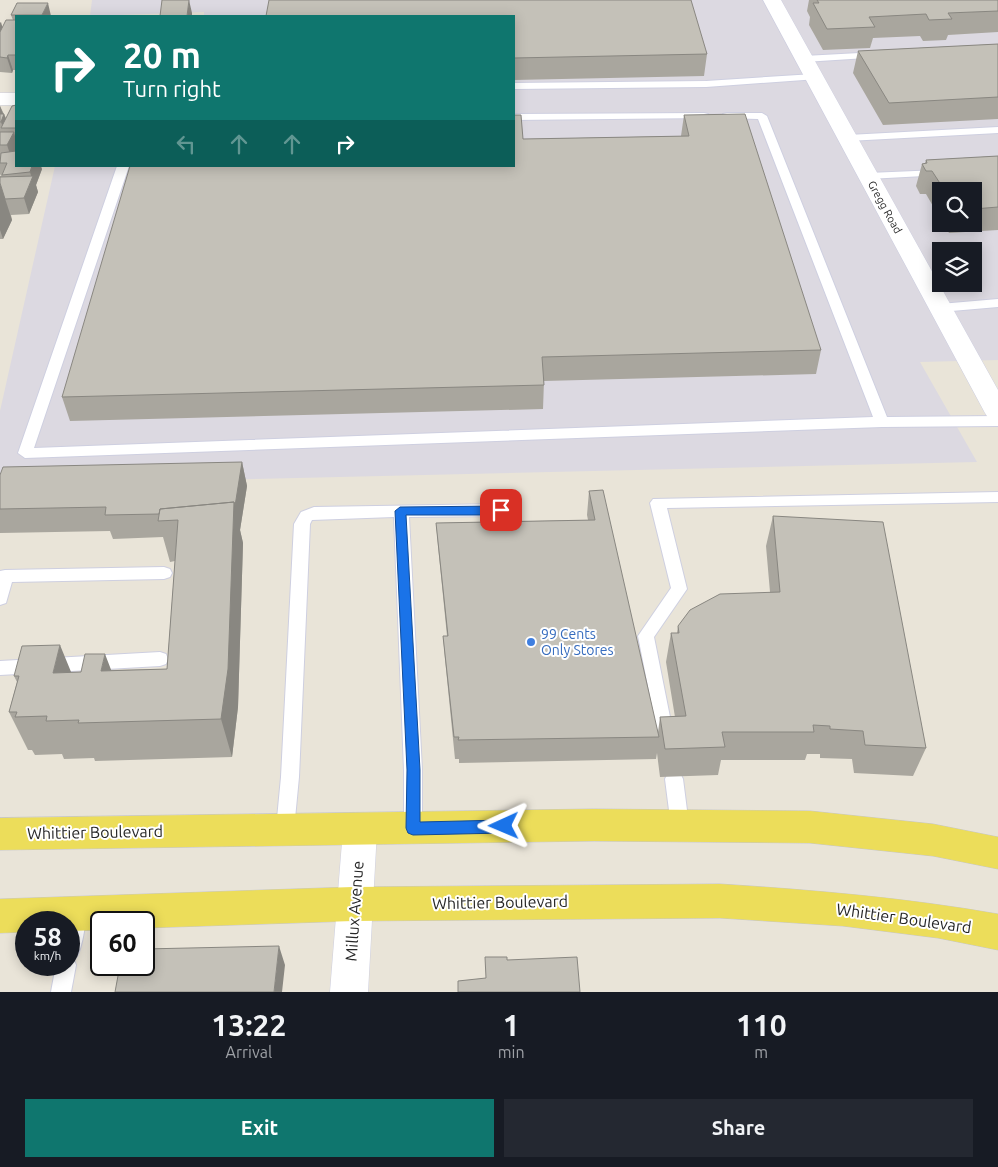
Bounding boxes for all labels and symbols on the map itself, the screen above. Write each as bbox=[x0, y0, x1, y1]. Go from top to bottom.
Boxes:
street label: Gregg Road bbox=[866, 179, 904, 235]
pin bbox=[480, 489, 522, 531]
place label: 99 Cents Only Stores bbox=[541, 626, 614, 658]
marker: 99 Cents Only Stores bbox=[525, 636, 537, 648]
position arrow bbox=[477, 799, 529, 851]
street label: Whittier Boulevard bbox=[27, 822, 163, 842]
street label: Millux Avenue bbox=[342, 860, 366, 962]
street label: Whittier Boulevard bbox=[432, 892, 568, 912]
street label: Whittier Boulevard bbox=[835, 900, 973, 936]
speed limit sign: 60 bbox=[90, 911, 155, 976]

